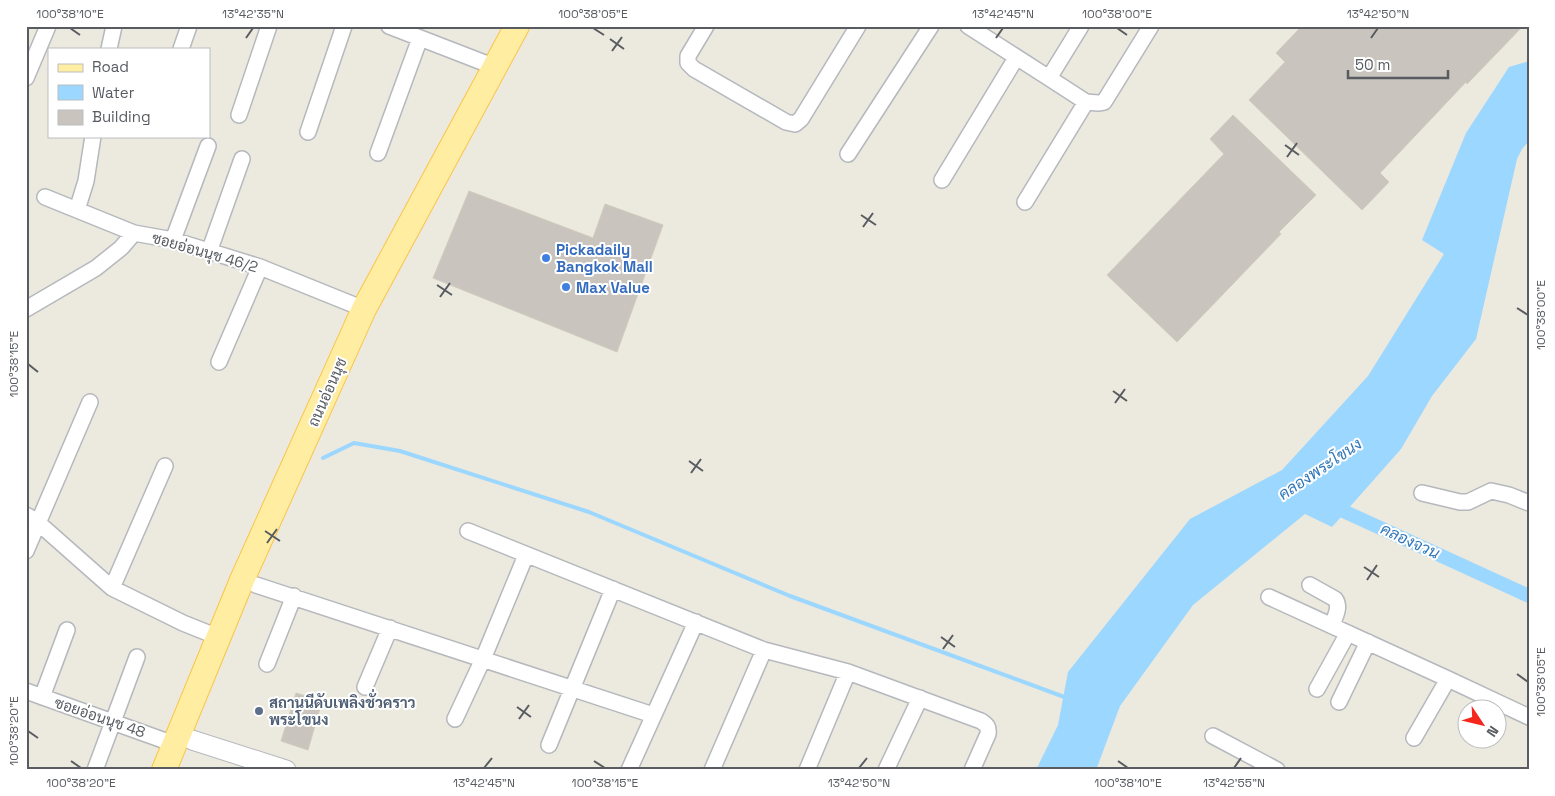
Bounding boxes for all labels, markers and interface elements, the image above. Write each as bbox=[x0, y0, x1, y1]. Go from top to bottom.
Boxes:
text: 100°38'10"E bbox=[36, 6, 104, 22]
text: 13°42'35"N bbox=[222, 6, 284, 22]
text: 100°38'05"E bbox=[558, 6, 628, 22]
text: 13°42'45"N bbox=[972, 6, 1034, 22]
text: 100°38'00"E bbox=[1082, 6, 1152, 22]
text: 13°42'50"N bbox=[1347, 6, 1409, 22]
legend bbox=[48, 48, 210, 138]
scale bar bbox=[1348, 48, 1448, 80]
text: 50 m bbox=[1355, 55, 1390, 74]
text: Road bbox=[92, 57, 129, 76]
text: Water bbox=[92, 83, 135, 102]
text: Building bbox=[92, 107, 151, 126]
street label: ซอยอ่อนนุช 46/2 bbox=[149, 228, 260, 278]
place label: Pickadaily Bangkok Mall bbox=[556, 240, 653, 276]
marker: Pickadaily Bangkok Mall bbox=[540, 252, 552, 264]
place label: Max Value bbox=[576, 278, 650, 297]
text: 100°38'00"E bbox=[1533, 280, 1549, 350]
marker: Max Value bbox=[560, 281, 572, 293]
text: 100°38'15"E bbox=[6, 330, 22, 397]
street label: ถนนอ่อนนุช bbox=[303, 354, 352, 430]
water label: คลองพระโขนง bbox=[1274, 433, 1366, 505]
water label: คลองจวน bbox=[1377, 518, 1443, 564]
text: 100°38'05"E bbox=[1533, 647, 1549, 717]
place label: สถานนีดับเพลิงชั่วคราว พระโขนง bbox=[269, 688, 416, 729]
street label: ซอยอ่อนนุช 48 bbox=[51, 693, 148, 743]
text: 100°38'20"E bbox=[6, 696, 22, 766]
north arrow bbox=[1458, 698, 1508, 748]
marker: สถานนีดับเพลิงชั่วคราว พระโขนง bbox=[253, 705, 265, 717]
text: N bbox=[1483, 722, 1503, 740]
text: 100°38'20"E bbox=[46, 775, 116, 791]
text: 13°42'45"N bbox=[453, 775, 515, 791]
text: 100°38'15"E bbox=[572, 775, 639, 791]
text: 13°42'50"N bbox=[828, 775, 890, 791]
text: 100°38'10"E bbox=[1094, 775, 1162, 791]
text: 13°42'55"N bbox=[1203, 775, 1265, 791]

